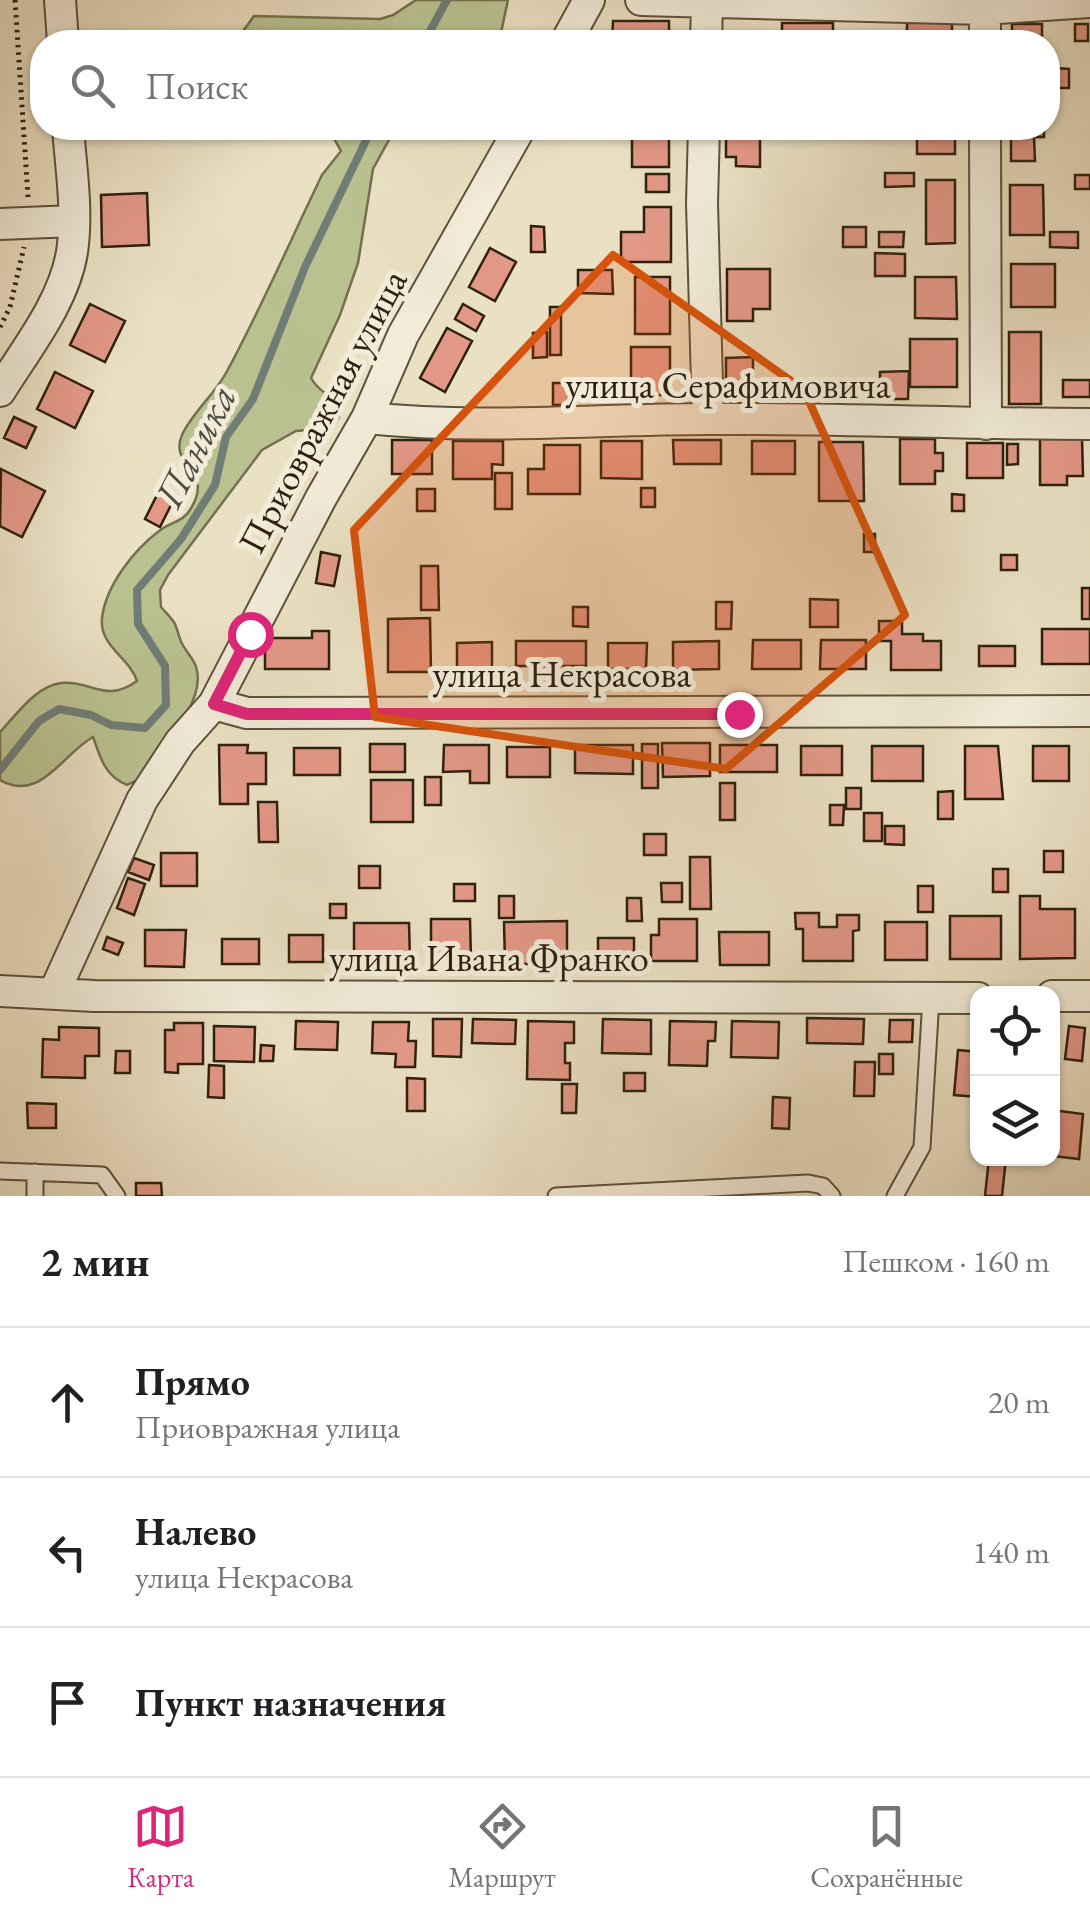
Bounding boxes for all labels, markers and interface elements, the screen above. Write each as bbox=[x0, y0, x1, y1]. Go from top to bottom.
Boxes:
search box bbox=[30, 30, 1060, 140]
icon: search bbox=[65, 58, 120, 113]
text: Поиск bbox=[145, 61, 248, 110]
street label: Приовражная улица bbox=[227, 260, 418, 561]
street label: улица Серафимовича bbox=[565, 360, 892, 409]
water label: Паника bbox=[142, 376, 248, 517]
route start bbox=[228, 612, 274, 658]
street label: улица Некрасова bbox=[432, 649, 692, 698]
route end bbox=[717, 692, 763, 738]
street label: улица Ивана Франко bbox=[329, 933, 649, 982]
map controls bbox=[970, 986, 1060, 1166]
button: locate bbox=[970, 986, 1060, 1076]
button: layers bbox=[970, 1076, 1060, 1166]
text: 2 мин bbox=[40, 1234, 149, 1289]
text: Пешком · 160 m bbox=[842, 1240, 1050, 1282]
text: Прямо bbox=[135, 1357, 250, 1406]
icon: ahead bbox=[40, 1375, 95, 1430]
text: 20 m bbox=[988, 1381, 1050, 1423]
text: Приовражная улица bbox=[135, 1406, 400, 1448]
text: Налево bbox=[135, 1507, 256, 1556]
icon: left bbox=[40, 1525, 95, 1580]
text: 140 m bbox=[973, 1531, 1050, 1573]
text: улица Некрасова bbox=[135, 1556, 353, 1598]
icon: arrive bbox=[40, 1675, 95, 1730]
text: Пункт назначения bbox=[135, 1678, 446, 1727]
tab: Карта bbox=[127, 1799, 194, 1895]
tab: Маршрут bbox=[448, 1799, 556, 1895]
tab: Сохранённые bbox=[810, 1799, 963, 1895]

